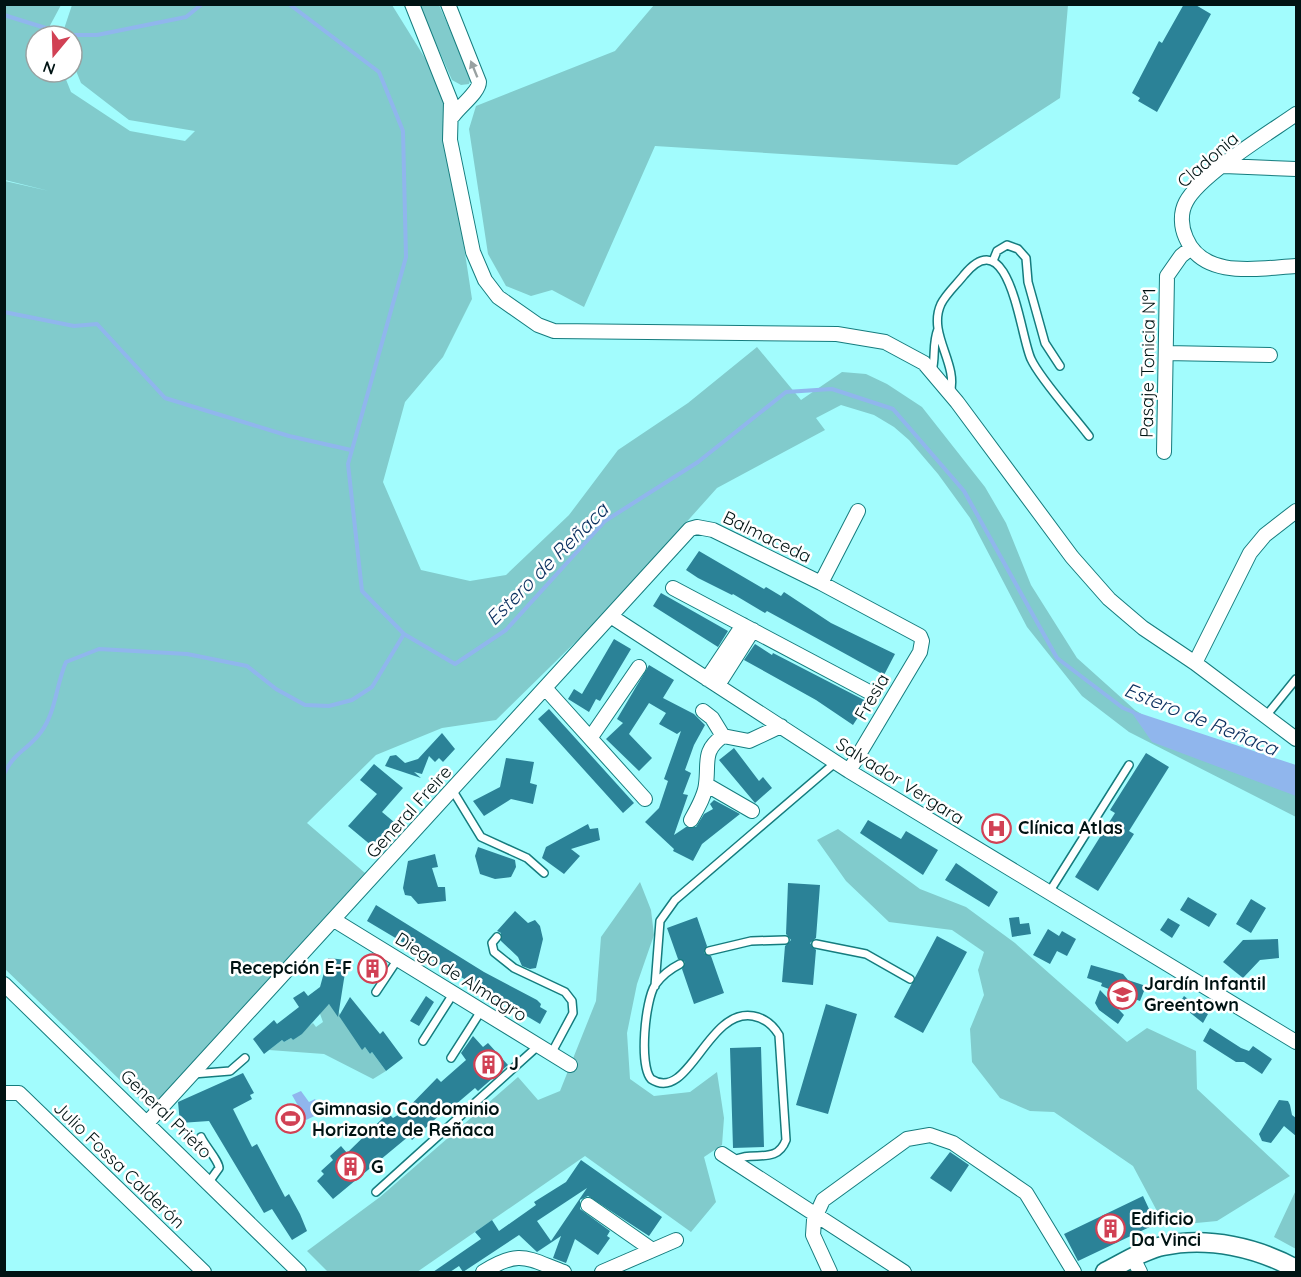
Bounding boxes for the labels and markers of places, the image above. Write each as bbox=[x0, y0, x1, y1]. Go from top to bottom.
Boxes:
hospital icon: Clínica Atlas bbox=[981, 812, 1013, 844]
place label: Clínica Atlas bbox=[1018, 816, 1123, 839]
building icon: Recepción E-F bbox=[357, 952, 389, 984]
place label: Recepción E-F bbox=[230, 956, 352, 979]
place label: Jardín Infantil Greentown bbox=[1144, 972, 1266, 1016]
school or university icon: Jardín Infantil Greentown bbox=[1107, 978, 1139, 1010]
building icon: J bbox=[472, 1048, 504, 1080]
place label: J bbox=[509, 1052, 519, 1075]
place label: Gimnasio Condominio Horizonte de Reñaca bbox=[312, 1097, 499, 1141]
sports icon: Gimnasio Condominio Horizonte de Reñaca bbox=[275, 1103, 307, 1135]
building icon: G bbox=[334, 1151, 366, 1183]
place label: G bbox=[371, 1155, 384, 1178]
place label: Edificio Da Vinci bbox=[1131, 1207, 1201, 1251]
building icon: Edificio Da Vinci bbox=[1094, 1213, 1126, 1245]

